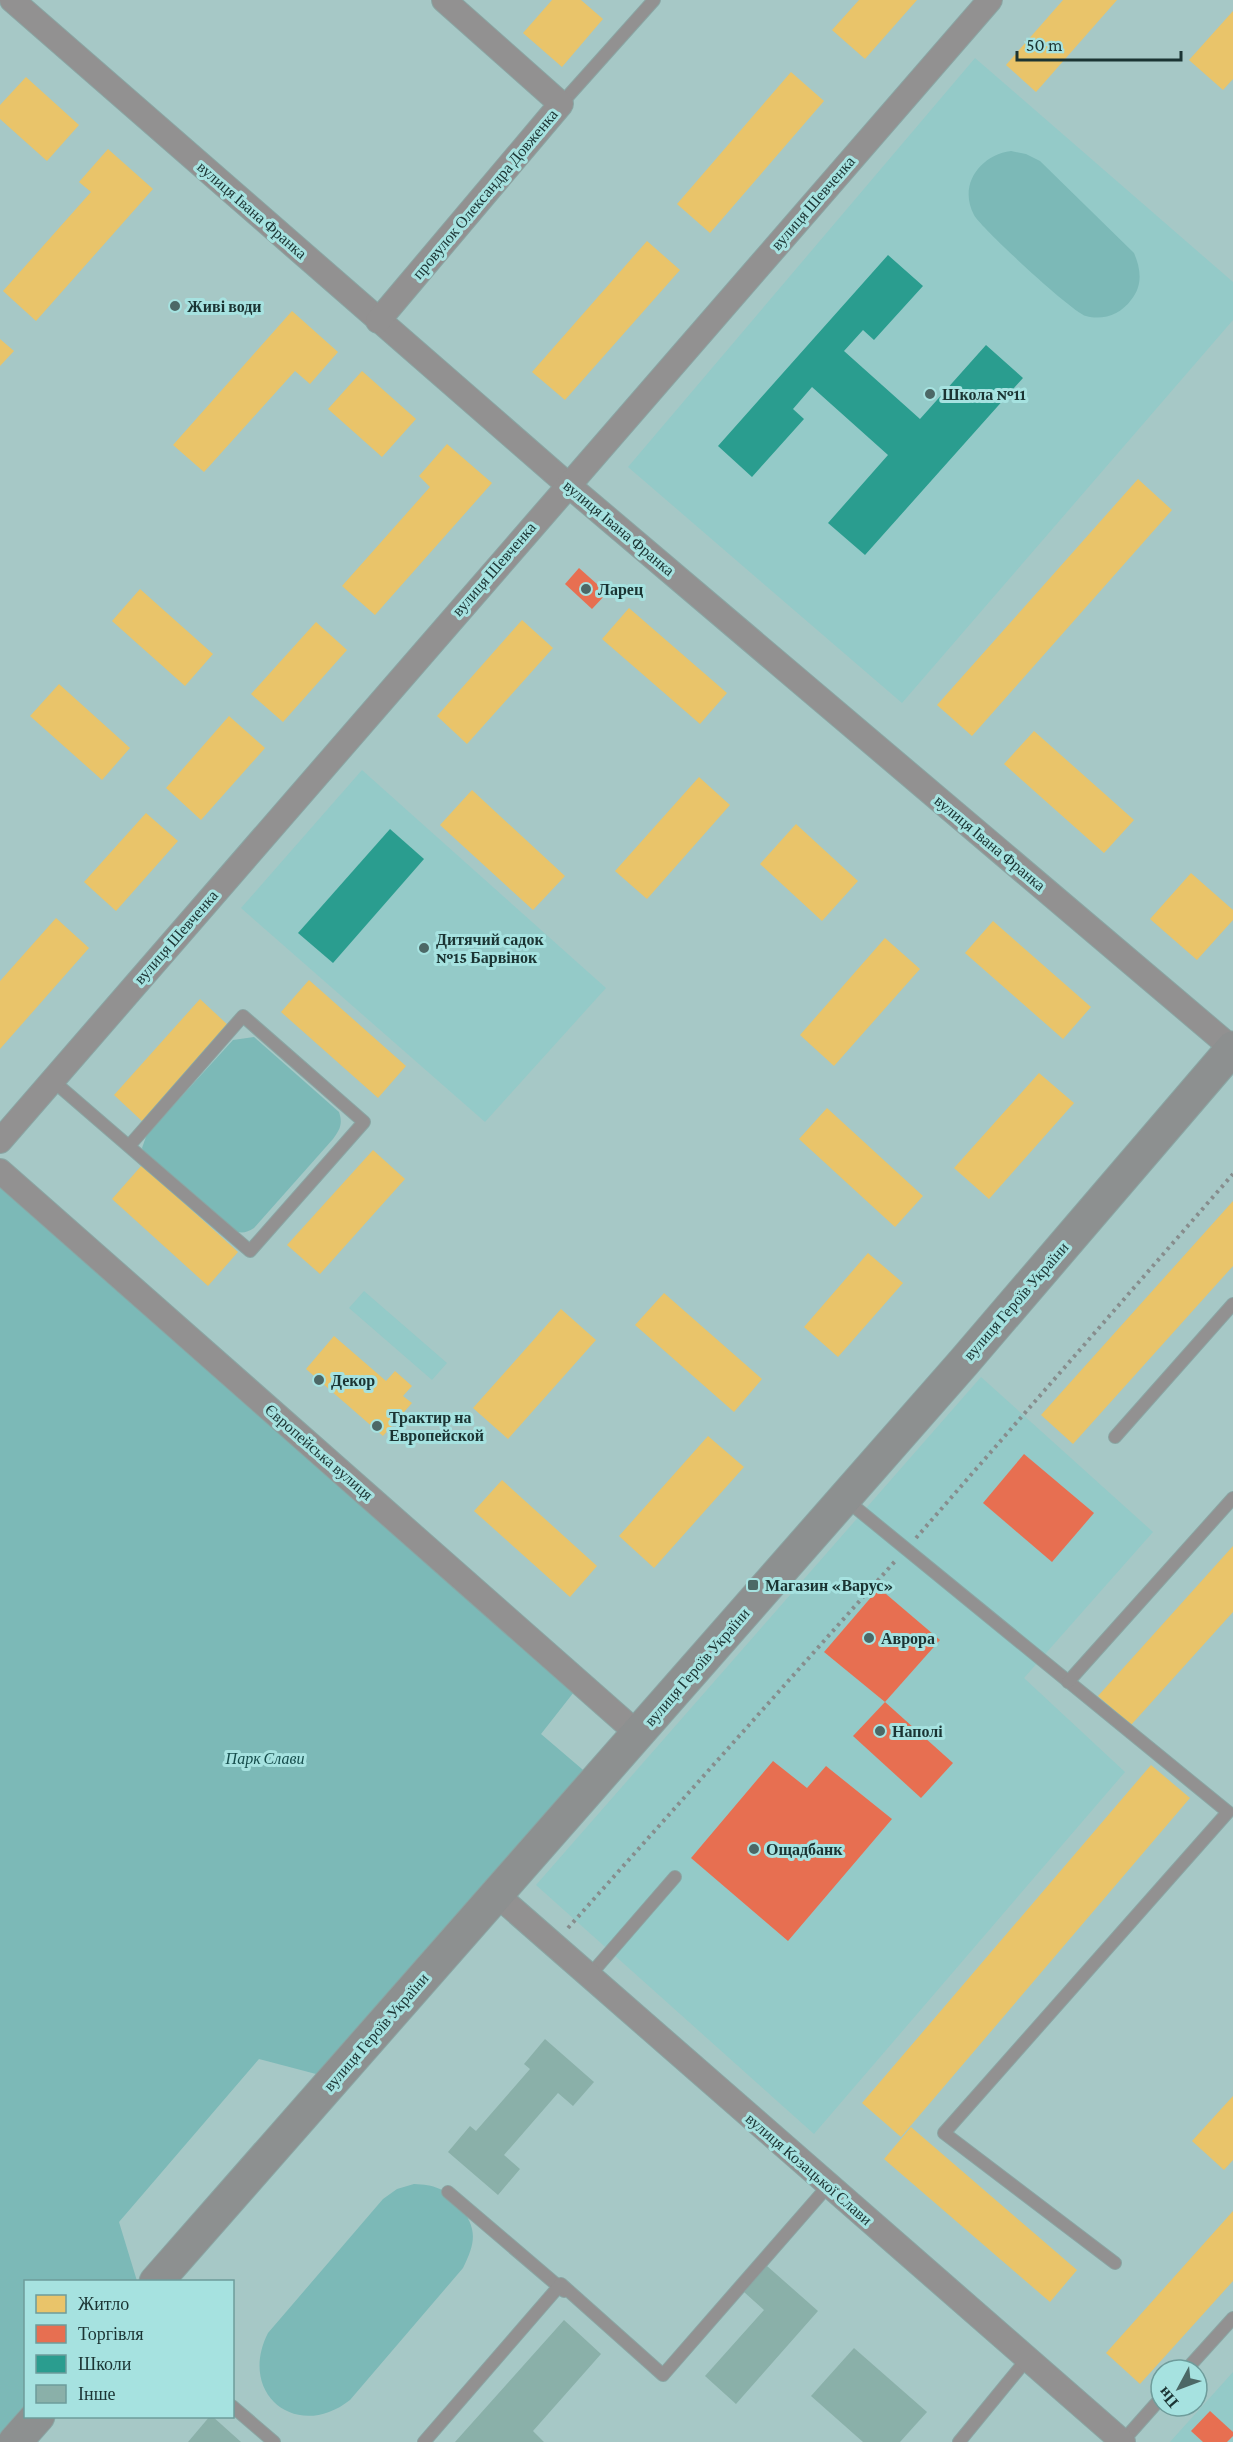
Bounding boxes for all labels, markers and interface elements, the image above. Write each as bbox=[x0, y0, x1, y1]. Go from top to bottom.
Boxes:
scale bar bbox=[1017, 24, 1180, 62]
text: 50 m bbox=[1026, 35, 1063, 55]
street label: провулок Олександра Довженка bbox=[409, 106, 562, 283]
street label: вулиця Шевченка bbox=[768, 153, 859, 254]
street label: вулиця Івана Франка bbox=[193, 158, 310, 263]
place label: Живі води bbox=[187, 298, 262, 315]
marker: Живі води bbox=[168, 299, 182, 313]
place label: Школа №11 bbox=[942, 386, 1026, 403]
marker: Школа №11 bbox=[923, 387, 937, 401]
street label: вулиця Івана Франка bbox=[560, 477, 678, 580]
street label: вулиця Шевченка bbox=[449, 519, 540, 620]
place label: Ларец bbox=[598, 581, 643, 599]
marker: Ларец bbox=[579, 582, 593, 596]
street label: вулиця Івана Франка bbox=[931, 792, 1049, 895]
street label: вулиця Шевченка bbox=[131, 887, 222, 988]
place label: Дитячий садок №15 Барвінок bbox=[436, 931, 544, 967]
marker: Дитячий садок №15 Барвінок bbox=[417, 941, 431, 955]
street label: вулиця Героїв України bbox=[960, 1238, 1073, 1364]
place label: Декор bbox=[331, 1372, 375, 1390]
marker: Декор bbox=[312, 1373, 326, 1387]
street label: Європейська вулиця bbox=[261, 1401, 377, 1505]
place label: Трактир на Европейской bbox=[389, 1409, 484, 1445]
marker: Трактир на Европейской bbox=[370, 1419, 384, 1433]
place label: Магазин «Варус» bbox=[765, 1577, 893, 1595]
marker: Магазин «Варус» bbox=[746, 1578, 760, 1592]
street label: вулиця Героїв України bbox=[641, 1604, 754, 1730]
place label: Аврора bbox=[881, 1630, 935, 1648]
marker: Аврора bbox=[862, 1631, 876, 1645]
place label: Наполі bbox=[892, 1723, 943, 1740]
marker: Наполі bbox=[873, 1724, 887, 1738]
park label: Парк Слави bbox=[225, 1750, 304, 1768]
place label: Ощадбанк bbox=[766, 1841, 843, 1858]
marker: Ощадбанк bbox=[747, 1842, 761, 1856]
street label: вулиця Героїв України bbox=[320, 1969, 433, 2095]
street label: вулиця Козацької Слави bbox=[742, 2110, 876, 2229]
legend bbox=[24, 2280, 234, 2418]
text: Житло bbox=[78, 2294, 129, 2314]
text: Торгівля bbox=[78, 2324, 144, 2344]
text: Школи bbox=[78, 2354, 132, 2374]
north arrow bbox=[1149, 2358, 1209, 2418]
text: Інше bbox=[78, 2384, 115, 2404]
text: Пн bbox=[1155, 2384, 1182, 2411]

